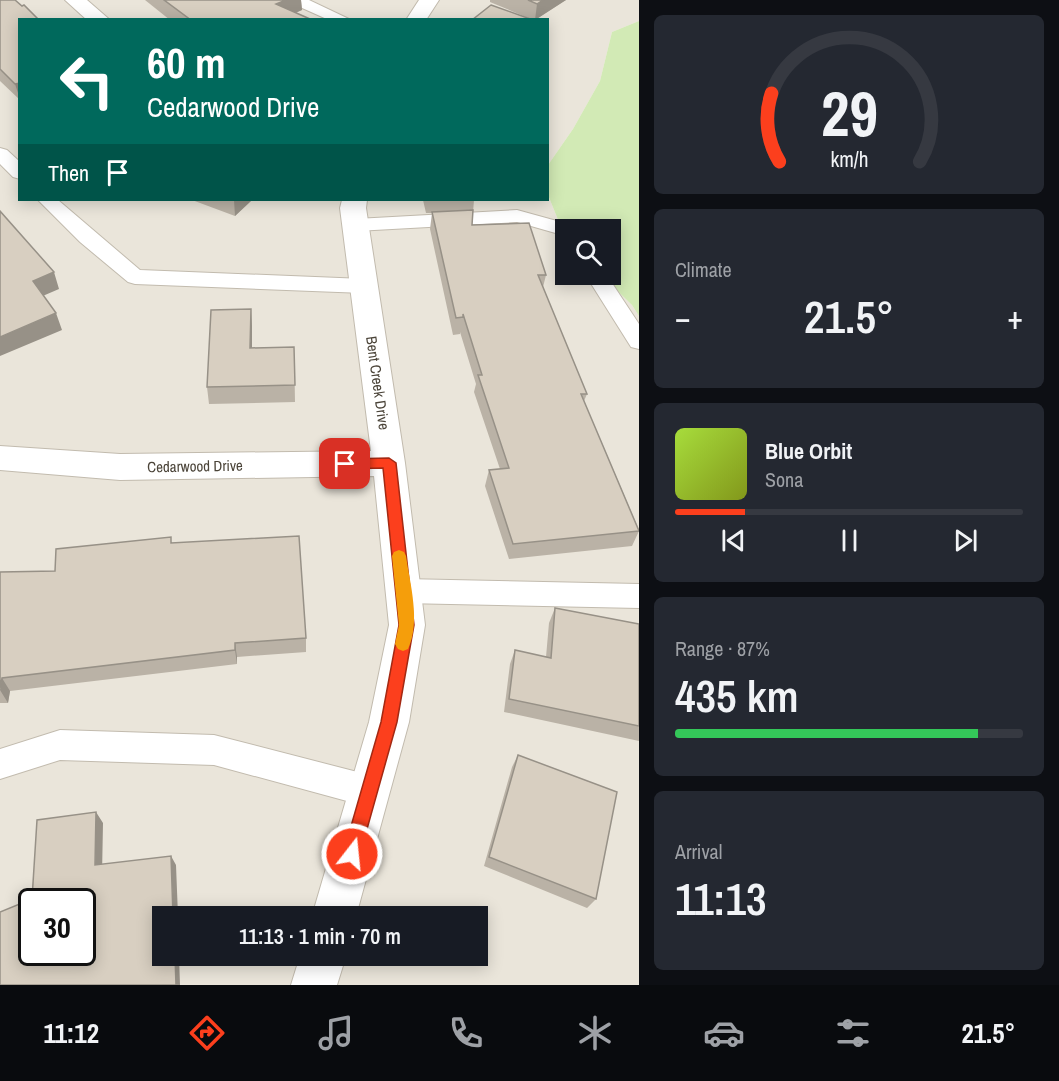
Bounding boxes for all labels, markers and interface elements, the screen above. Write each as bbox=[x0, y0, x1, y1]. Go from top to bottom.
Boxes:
text: 60 m bbox=[147, 35, 226, 91]
icon: left bbox=[48, 42, 126, 120]
text: 29 bbox=[821, 71, 877, 155]
text: Cedarwood Drive bbox=[147, 89, 319, 125]
text: km/h bbox=[830, 145, 868, 174]
icon: arrive bbox=[101, 156, 134, 189]
text: Then bbox=[48, 158, 89, 188]
map controls bbox=[555, 219, 621, 285]
button: search bbox=[555, 219, 621, 285]
text: Climate bbox=[675, 256, 732, 283]
text: 21.5° bbox=[804, 286, 894, 347]
text: − bbox=[675, 295, 691, 339]
text: + bbox=[1007, 295, 1023, 339]
street label: Bent Creek Drive bbox=[361, 335, 395, 431]
text: Blue Orbit bbox=[765, 436, 852, 466]
pin bbox=[319, 438, 370, 489]
icon: arrive bbox=[328, 447, 361, 480]
street label: Cedarwood Drive bbox=[147, 455, 243, 477]
text: Sona bbox=[765, 466, 803, 493]
icon: previous bbox=[717, 524, 750, 557]
icon: pause bbox=[833, 524, 866, 557]
icon: next bbox=[949, 524, 982, 557]
text: Range · 87% bbox=[675, 635, 770, 662]
text: 435 km bbox=[675, 665, 799, 726]
position arrow bbox=[320, 822, 384, 886]
text: Arrival bbox=[675, 838, 722, 865]
text: 11:13 bbox=[675, 868, 766, 929]
speed limit sign: 30 bbox=[18, 888, 96, 966]
text: 11:13 · 1 min · 70 m bbox=[239, 921, 401, 951]
icon: directions bbox=[186, 1012, 228, 1054]
icon: music bbox=[315, 1012, 357, 1054]
icon: phone bbox=[445, 1012, 487, 1054]
icon: climate bbox=[574, 1012, 616, 1054]
icon: car bbox=[703, 1012, 745, 1054]
icon: filters bbox=[832, 1012, 874, 1054]
text: 11:12 bbox=[44, 1015, 99, 1051]
text: 21.5° bbox=[961, 1015, 1015, 1051]

